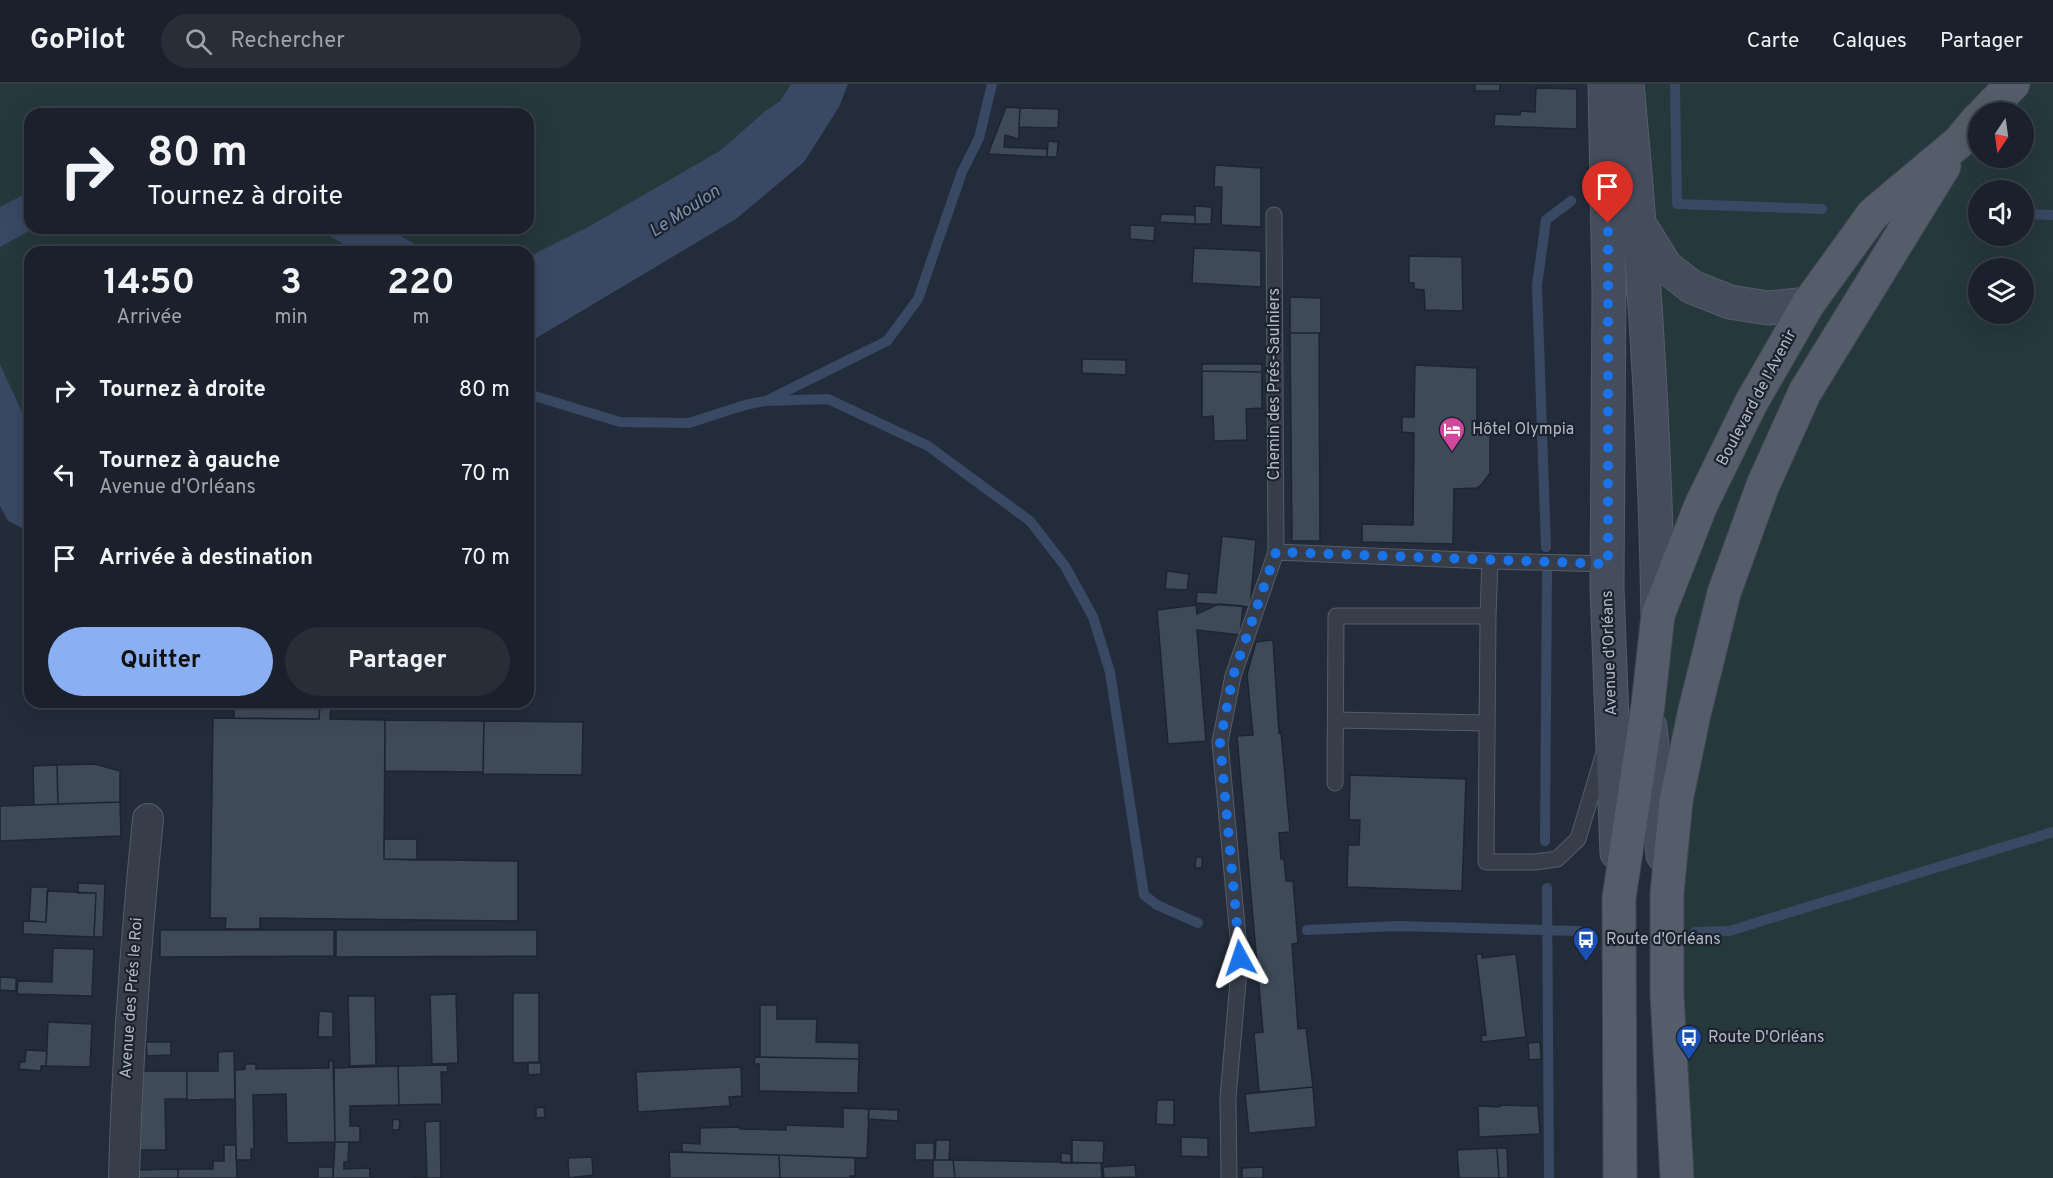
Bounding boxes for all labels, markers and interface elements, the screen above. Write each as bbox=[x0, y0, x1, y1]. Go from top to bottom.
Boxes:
search box bbox=[161, 14, 581, 68]
text: GoPilot bbox=[30, 23, 125, 59]
icon: search bbox=[182, 25, 215, 58]
text: Rechercher bbox=[230, 28, 345, 55]
text: Carte bbox=[1747, 28, 1799, 55]
text: Calques bbox=[1832, 28, 1907, 55]
text: Partager bbox=[1940, 28, 2023, 55]
north arrow bbox=[1968, 102, 2034, 168]
map controls bbox=[1968, 102, 2034, 324]
text: 80 m bbox=[147, 128, 248, 181]
icon: right bbox=[48, 132, 126, 210]
pin bbox=[1582, 161, 1633, 223]
icon: arrive bbox=[1591, 170, 1624, 203]
text: Tournez à droite bbox=[147, 180, 343, 214]
water label: Le Moulon bbox=[645, 180, 725, 243]
button: sound bbox=[1968, 180, 2034, 246]
button: layers bbox=[1968, 258, 2034, 324]
text: 14:50 bbox=[103, 261, 195, 307]
text: 3 bbox=[280, 261, 302, 307]
text: 220 bbox=[387, 261, 455, 307]
street label: Chemin des Prés-Saulniers bbox=[1265, 288, 1285, 480]
text: Arrivée bbox=[116, 305, 182, 331]
text: min bbox=[274, 305, 308, 331]
text: m bbox=[412, 305, 429, 331]
street label: Boulevard de l'Avenir bbox=[1713, 326, 1801, 470]
icon: right bbox=[48, 374, 81, 407]
text: Tournez à droite bbox=[99, 377, 266, 404]
text: 80 m bbox=[459, 377, 510, 404]
hotel icon: Hôtel Olympia bbox=[1437, 415, 1467, 453]
place label: Hôtel Olympia bbox=[1472, 420, 1574, 440]
text: Tournez à gauche bbox=[99, 448, 280, 475]
icon: left bbox=[48, 458, 81, 491]
text: 70 m bbox=[461, 461, 510, 488]
text: Avenue d'Orléans bbox=[99, 475, 256, 501]
icon: arrive bbox=[48, 542, 81, 575]
text: Arrivée à destination bbox=[99, 545, 313, 572]
text: 70 m bbox=[461, 545, 510, 572]
street label: Avenue d'Orléans bbox=[1598, 590, 1622, 716]
button: Quitter bbox=[48, 627, 273, 696]
button: Partager bbox=[285, 627, 510, 696]
street label: Avenue des Prés le Roi bbox=[116, 917, 148, 1079]
bus stop icon: Route d'Orléans bbox=[1571, 925, 1601, 963]
position arrow bbox=[1208, 926, 1272, 990]
place label: Route d'Orléans bbox=[1606, 930, 1721, 950]
bus stop icon: Route D'Orléans bbox=[1674, 1023, 1704, 1061]
place label: Route D'Orléans bbox=[1708, 1028, 1825, 1048]

